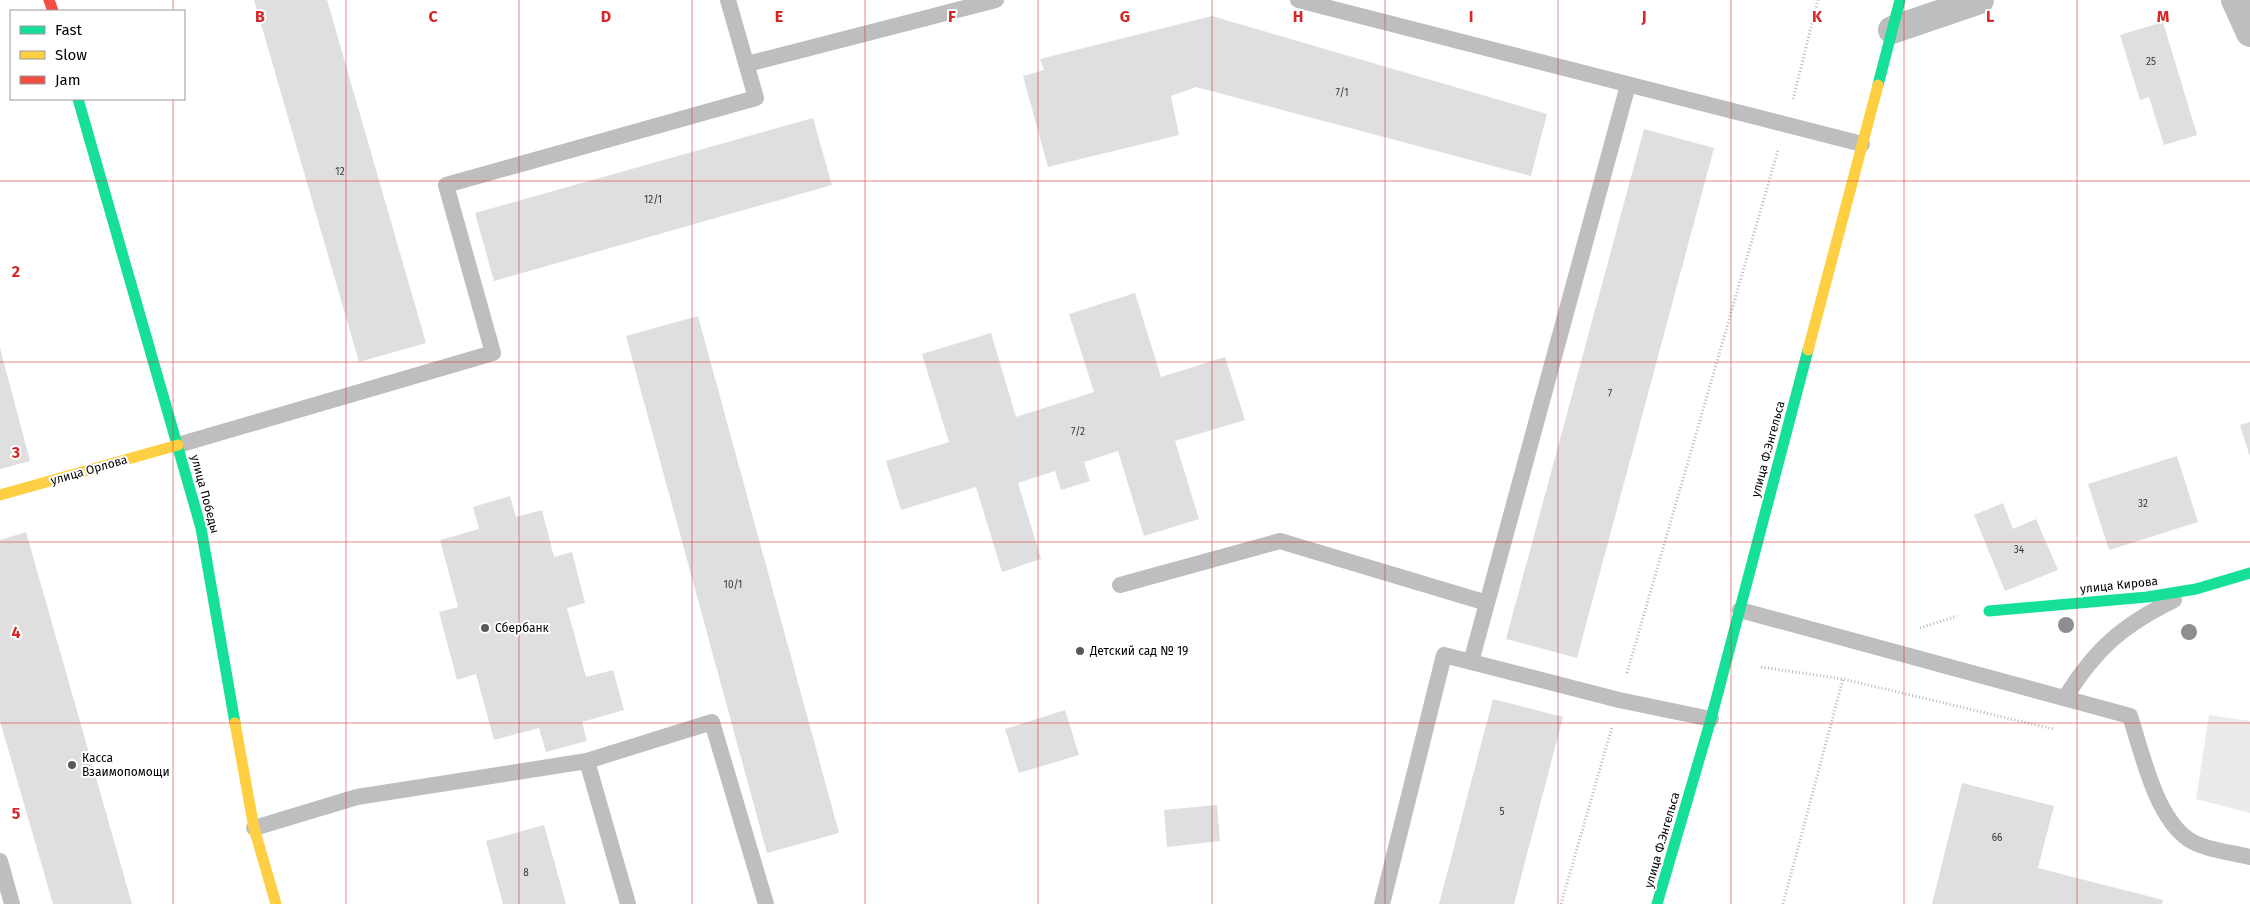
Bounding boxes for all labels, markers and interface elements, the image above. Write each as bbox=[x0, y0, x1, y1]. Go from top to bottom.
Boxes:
text: B bbox=[255, 7, 265, 26]
text: C bbox=[428, 7, 438, 26]
text: D bbox=[601, 7, 611, 26]
text: E bbox=[775, 7, 783, 26]
text: F bbox=[948, 7, 956, 26]
text: G bbox=[1120, 7, 1130, 26]
text: H bbox=[1293, 7, 1303, 26]
text: I bbox=[1469, 7, 1473, 26]
text: J bbox=[1640, 7, 1647, 26]
text: K bbox=[1812, 7, 1823, 26]
text: L bbox=[1986, 7, 1994, 26]
text: M bbox=[2157, 7, 2170, 26]
legend bbox=[10, 10, 185, 100]
text: Fast bbox=[55, 21, 82, 39]
text: Slow bbox=[55, 46, 87, 64]
house number: 25 bbox=[2146, 56, 2156, 68]
text: Jam bbox=[55, 71, 81, 89]
house number: 7/1 bbox=[1336, 87, 1348, 99]
house number: 12 bbox=[335, 166, 345, 178]
house number: 12/1 bbox=[644, 194, 662, 206]
text: 2 bbox=[12, 262, 20, 281]
house number: 7 bbox=[1608, 388, 1613, 400]
street label: улица Ф.Энгельса bbox=[1748, 399, 1788, 499]
house number: 7/2 bbox=[1071, 426, 1085, 438]
text: 3 bbox=[11, 443, 20, 462]
street label: улица Орлова bbox=[49, 452, 129, 488]
street label: улица Победы bbox=[188, 453, 222, 535]
house number: 32 bbox=[2138, 498, 2148, 510]
house number: 34 bbox=[2014, 544, 2025, 556]
street label: улица Кирова bbox=[2079, 574, 2159, 596]
house number: 10/1 bbox=[724, 579, 742, 591]
place label: Сбербанк bbox=[495, 621, 550, 635]
marker: Сбербанк bbox=[479, 622, 491, 634]
text: 4 bbox=[11, 623, 21, 642]
place label: Детский сад № 19 bbox=[1089, 644, 1188, 658]
marker: Детский сад № 19 bbox=[1074, 645, 1086, 657]
place label: Касса Взаимопомощи bbox=[82, 751, 170, 779]
marker: Касса Взаимопомощи bbox=[66, 759, 78, 771]
street label: улица Ф.Энгельса bbox=[1642, 790, 1682, 890]
text: 5 bbox=[12, 804, 21, 823]
house number: 5 bbox=[1499, 806, 1505, 818]
house number: 66 bbox=[1992, 832, 2002, 844]
house number: 8 bbox=[523, 867, 529, 879]

